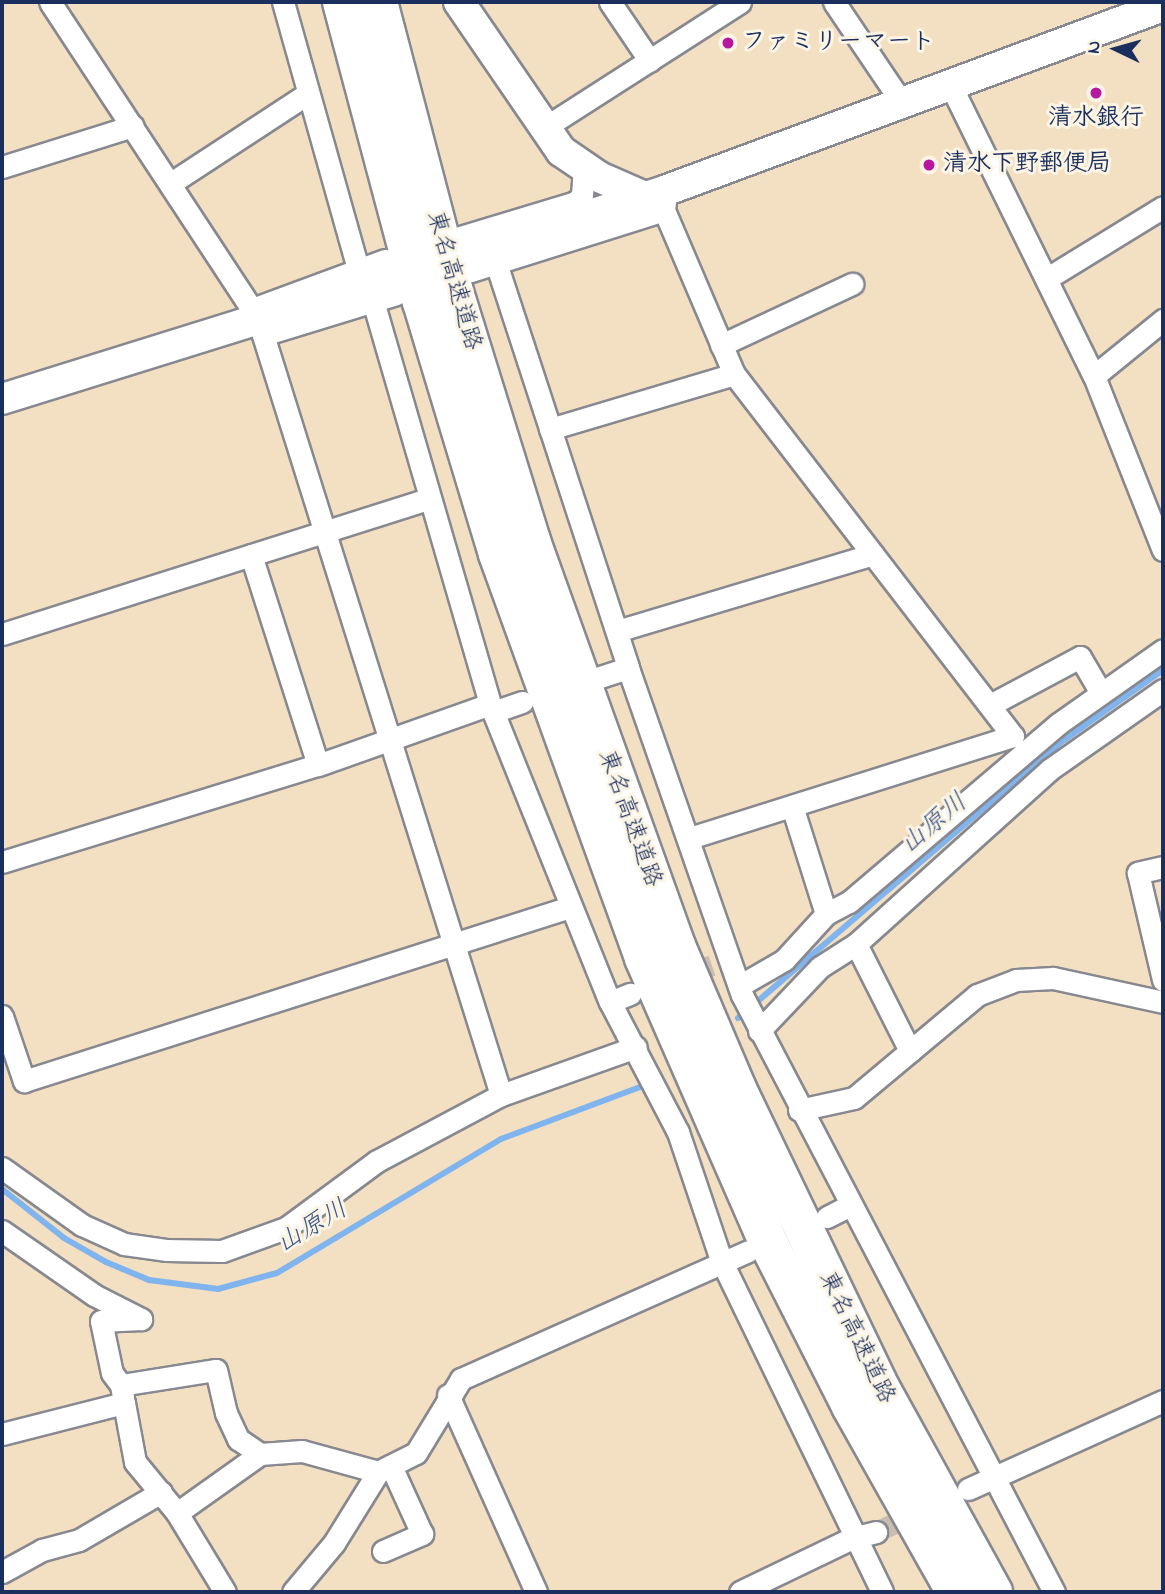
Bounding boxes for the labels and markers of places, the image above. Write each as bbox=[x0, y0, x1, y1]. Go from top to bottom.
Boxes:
place label: ファミリーマート bbox=[742, 29, 934, 57]
marker: ファミリーマート bbox=[720, 35, 736, 51]
marker: 清水銀行 bbox=[1088, 85, 1104, 101]
place label: 清水銀行 bbox=[1048, 105, 1144, 133]
place label: 清水下野郵便局 bbox=[943, 151, 1111, 179]
marker: 清水下野郵便局 bbox=[921, 157, 937, 173]

